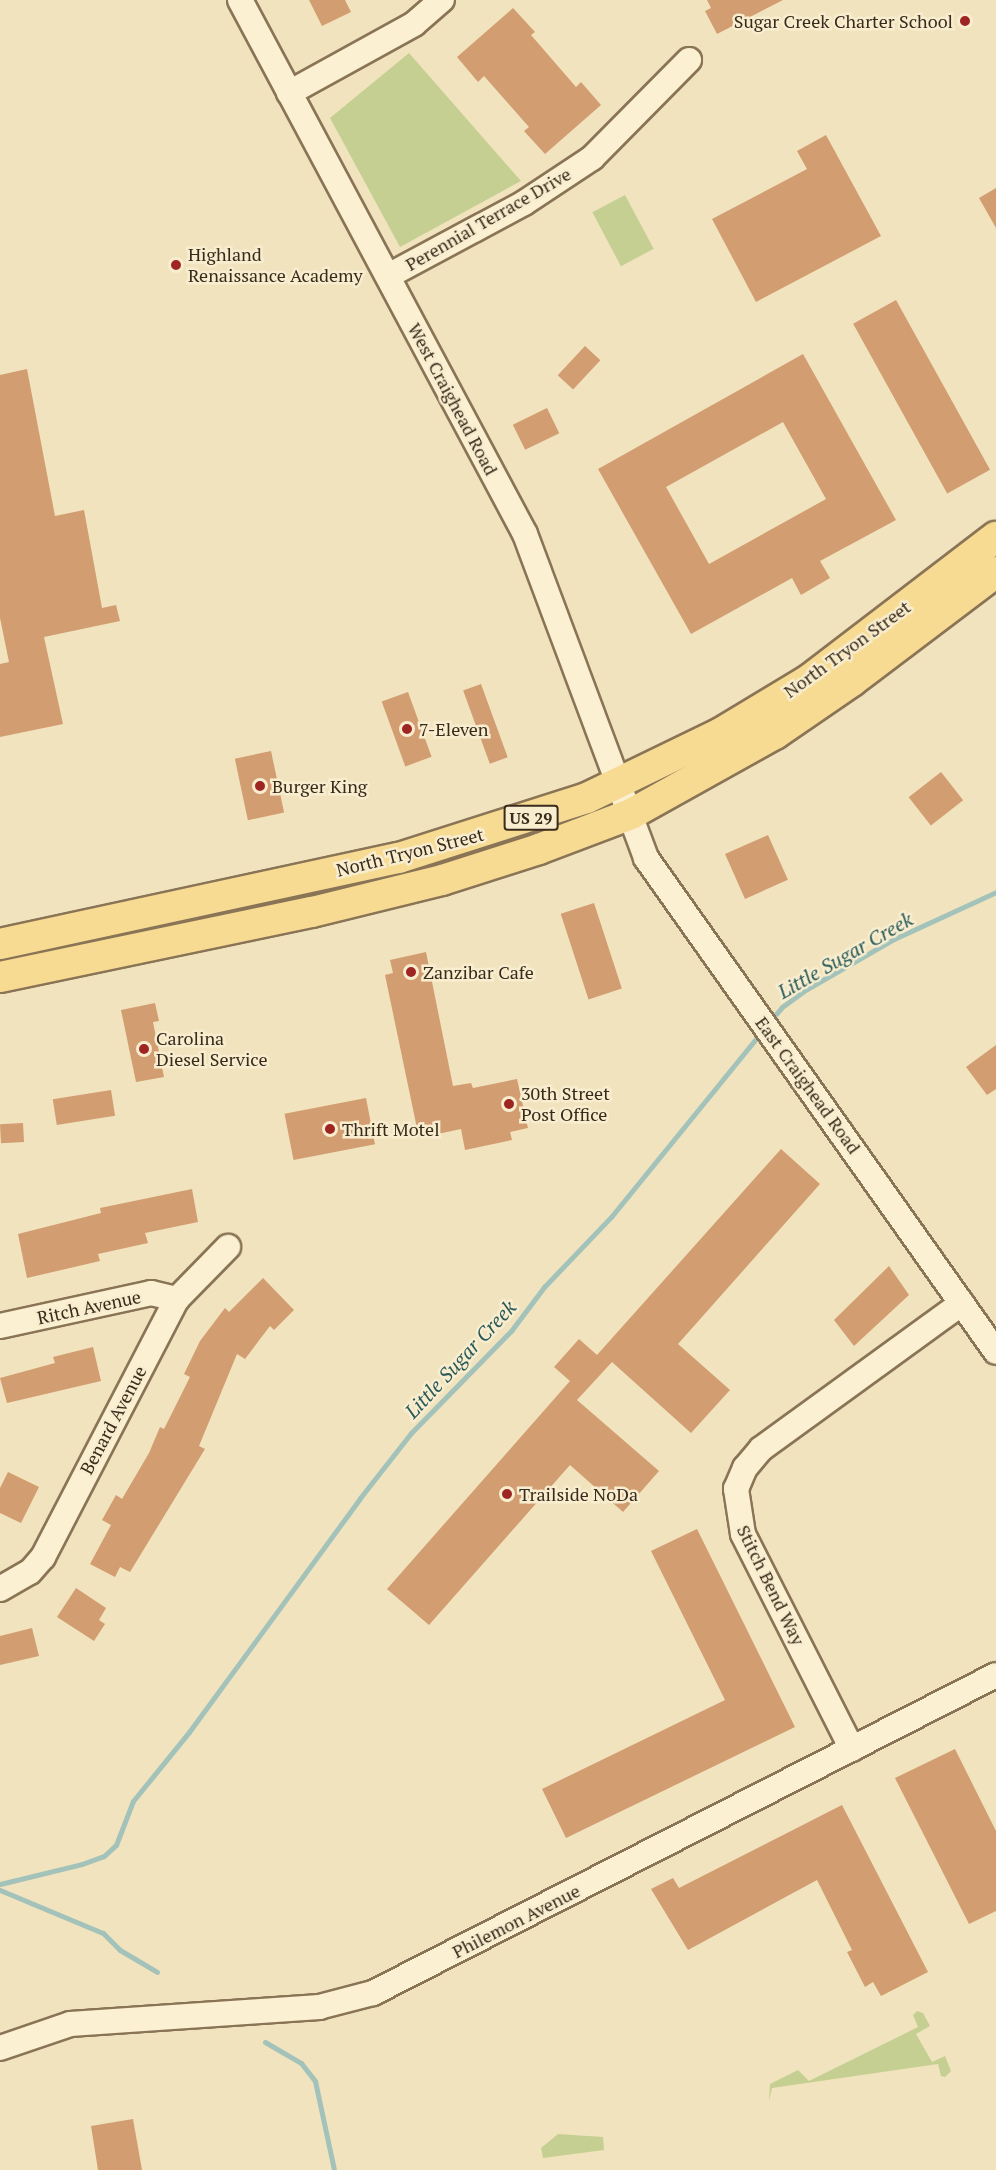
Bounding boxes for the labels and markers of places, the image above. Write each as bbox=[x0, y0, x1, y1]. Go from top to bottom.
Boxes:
place label: Sugar Creek Charter School bbox=[734, 10, 953, 32]
marker: Sugar Creek Charter School bbox=[958, 14, 972, 28]
place label: Highland Renaissance Academy bbox=[188, 244, 363, 286]
marker: Highland Renaissance Academy bbox=[169, 258, 183, 272]
place label: 7-Eleven bbox=[419, 718, 488, 740]
marker: 7-Eleven bbox=[400, 722, 414, 736]
place label: Burger King bbox=[272, 775, 367, 797]
marker: Burger King bbox=[253, 779, 267, 793]
place label: Zanzibar Cafe bbox=[423, 961, 534, 983]
marker: Zanzibar Cafe bbox=[404, 965, 418, 979]
place label: Carolina Diesel Service bbox=[156, 1028, 267, 1070]
marker: Carolina Diesel Service bbox=[137, 1042, 151, 1056]
place label: 30th Street Post Office bbox=[521, 1083, 610, 1126]
marker: 30th Street Post Office bbox=[502, 1097, 516, 1111]
place label: Thrift Motel bbox=[342, 1118, 440, 1140]
marker: Thrift Motel bbox=[323, 1122, 337, 1136]
place label: Trailside NoDa bbox=[519, 1483, 638, 1505]
marker: Trailside NoDa bbox=[500, 1487, 514, 1501]

